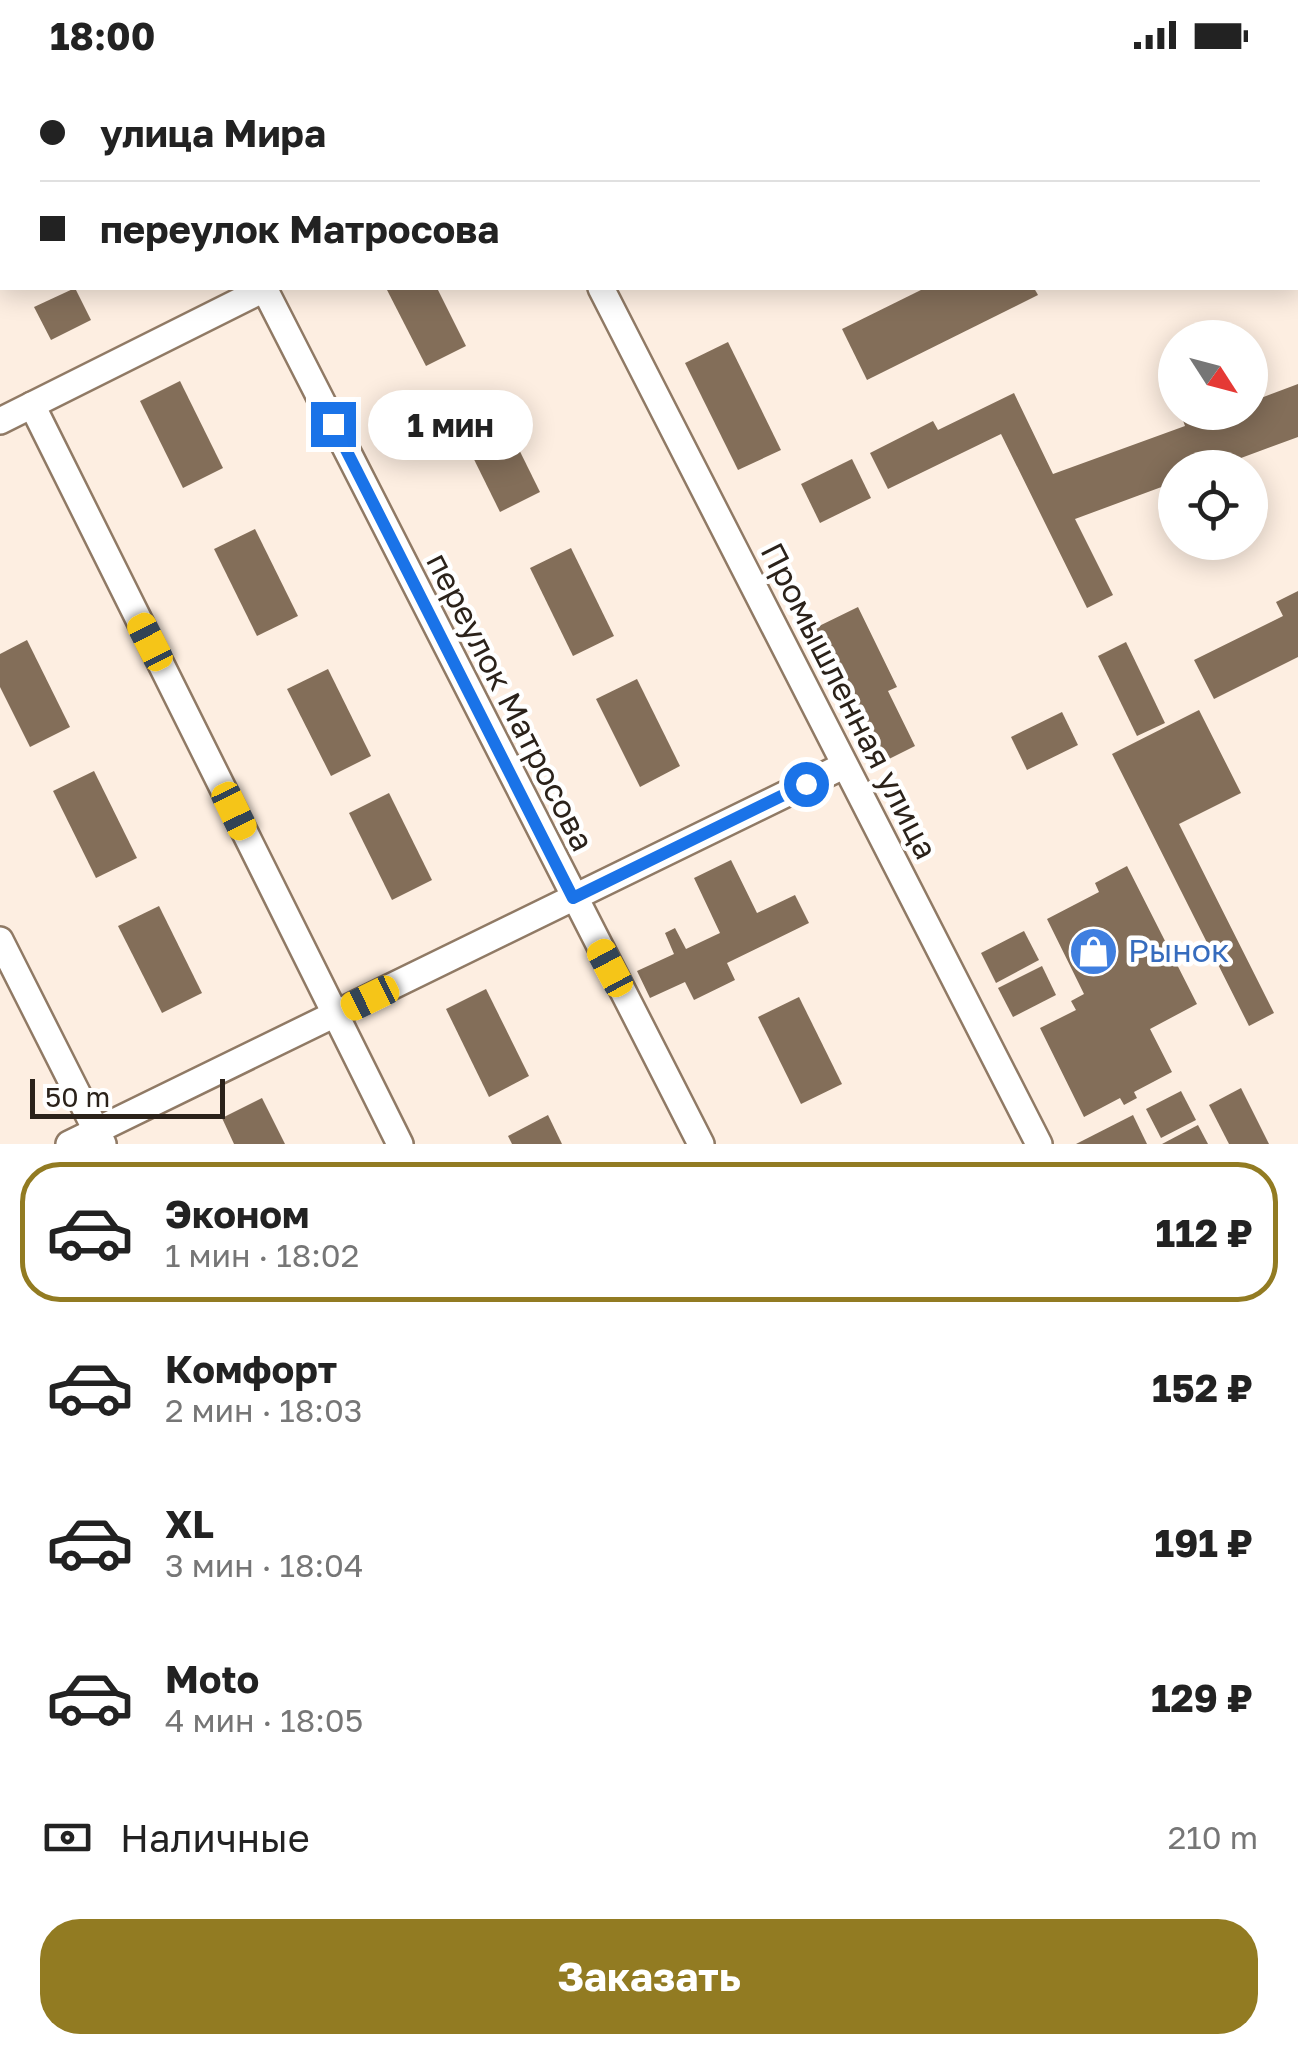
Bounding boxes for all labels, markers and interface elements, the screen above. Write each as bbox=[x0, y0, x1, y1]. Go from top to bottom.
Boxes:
text: 18:00 bbox=[50, 13, 155, 58]
text: улица Мира bbox=[100, 110, 326, 155]
text: переулок Матросова bbox=[100, 206, 499, 251]
north arrow bbox=[1158, 320, 1268, 430]
map controls bbox=[1158, 320, 1268, 560]
callout: 1 мин bbox=[368, 389, 533, 459]
route end bbox=[311, 402, 356, 447]
text: 1 мин bbox=[407, 406, 494, 444]
button: locate bbox=[1158, 450, 1268, 560]
street label: Промышленная улица bbox=[754, 536, 946, 865]
street label: переулок Матросова bbox=[419, 546, 603, 857]
car bbox=[123, 608, 177, 676]
route start bbox=[784, 762, 829, 807]
car bbox=[207, 777, 261, 845]
shop icon: Рынок bbox=[1067, 925, 1119, 977]
place label: Рынок bbox=[1128, 931, 1229, 969]
car bbox=[583, 934, 637, 1002]
car bbox=[336, 971, 404, 1025]
scale bar bbox=[30, 1074, 225, 1118]
text: 50 m bbox=[45, 1080, 110, 1113]
icon: car bbox=[45, 1187, 135, 1277]
text: Эконом bbox=[165, 1191, 309, 1236]
text: 112 ₽ bbox=[1156, 1210, 1253, 1255]
text: 1 мин · 18:02 bbox=[165, 1236, 359, 1274]
icon: car bbox=[45, 1342, 135, 1432]
text: Комфорт bbox=[165, 1346, 337, 1391]
text: 152 ₽ bbox=[1152, 1365, 1253, 1410]
text: 2 мин · 18:03 bbox=[165, 1391, 362, 1429]
icon: car bbox=[45, 1497, 135, 1587]
text: XL bbox=[165, 1501, 214, 1546]
text: 191 ₽ bbox=[1155, 1520, 1253, 1565]
text: 3 мин · 18:04 bbox=[165, 1546, 363, 1584]
icon: car bbox=[45, 1652, 135, 1742]
text: Moto bbox=[165, 1656, 259, 1701]
text: 129 ₽ bbox=[1151, 1675, 1253, 1720]
text: 4 мин · 18:05 bbox=[165, 1701, 363, 1739]
icon: cash bbox=[40, 1810, 95, 1865]
text: Наличные bbox=[120, 1815, 310, 1860]
text: 210 m bbox=[1168, 1818, 1258, 1856]
button: Заказать bbox=[40, 1919, 1258, 2034]

